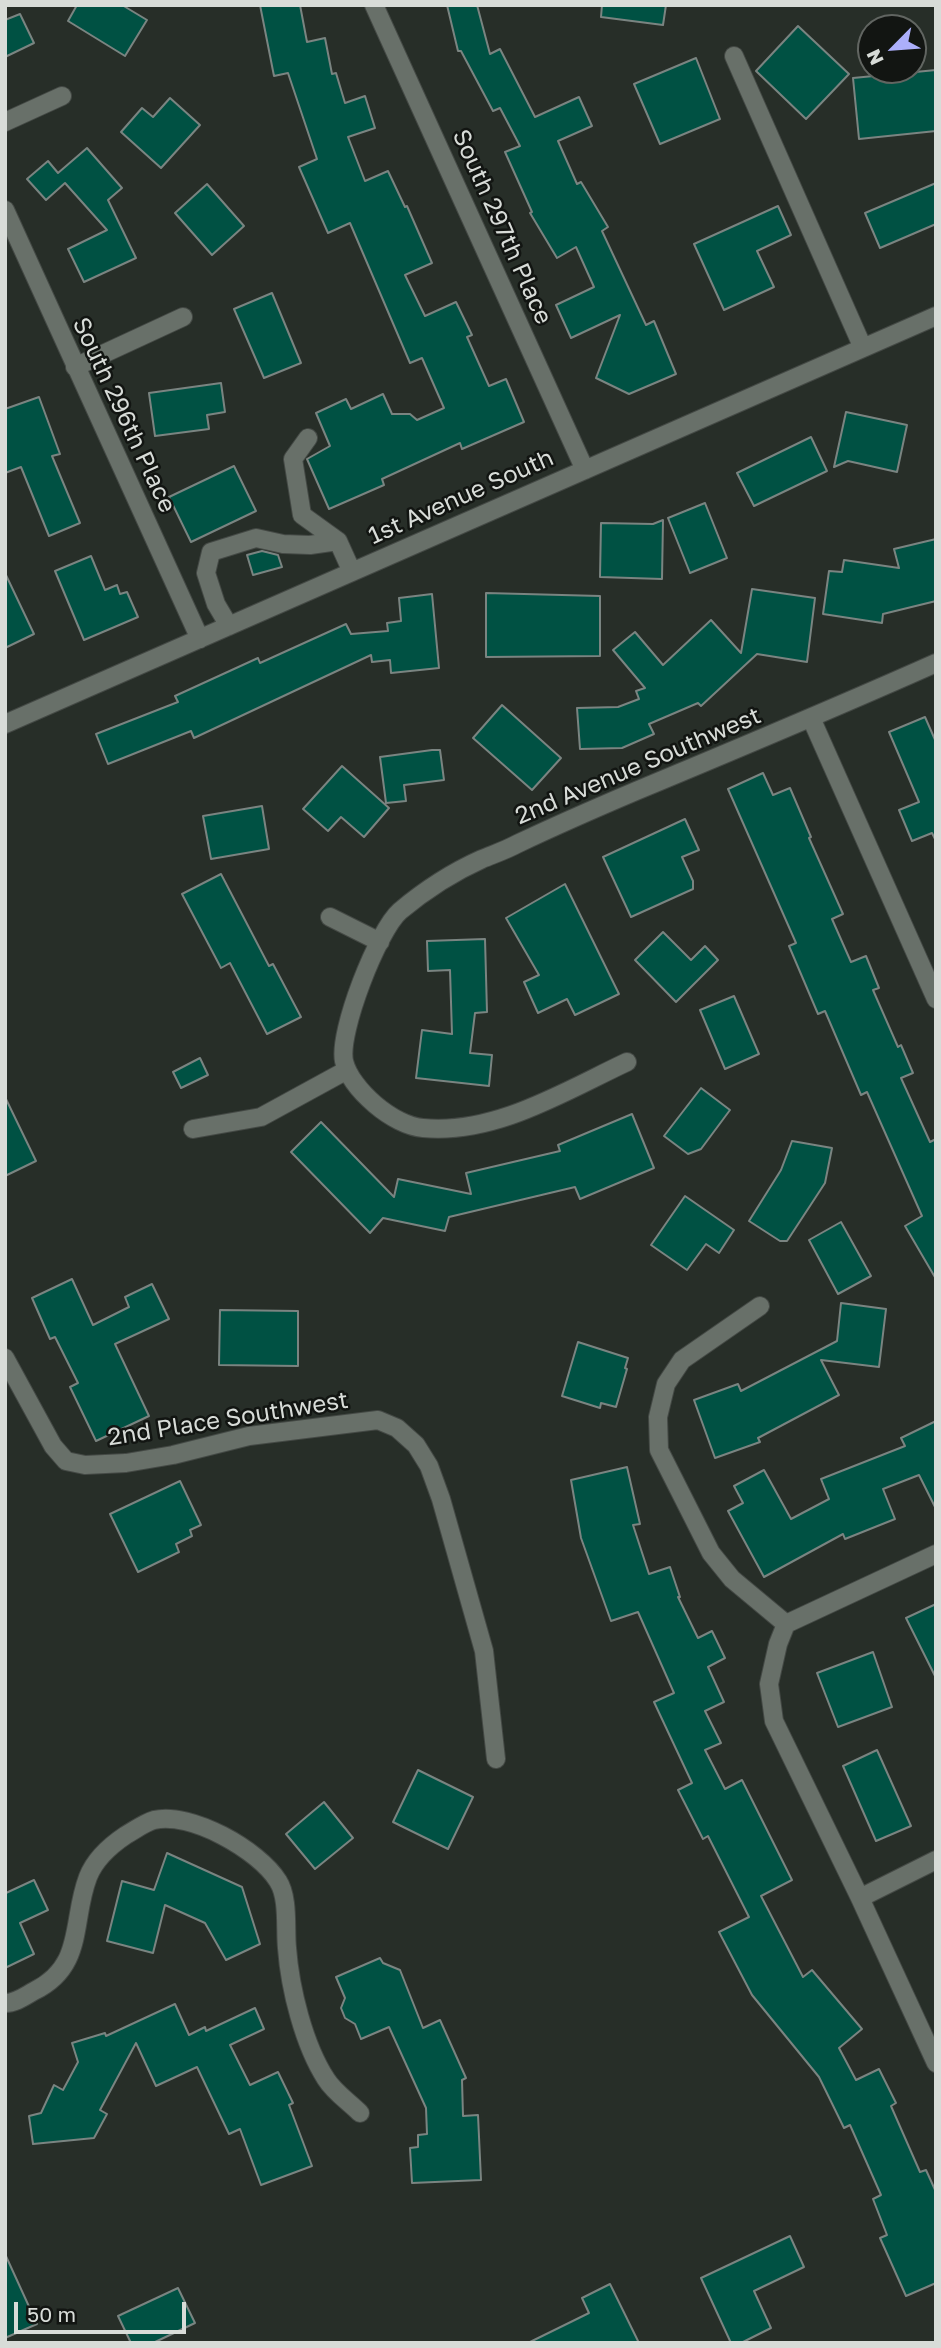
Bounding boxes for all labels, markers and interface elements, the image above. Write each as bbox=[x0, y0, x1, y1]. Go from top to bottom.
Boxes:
north arrow bbox=[857, 14, 927, 84]
text: N bbox=[861, 46, 888, 69]
street label: South 297th Place bbox=[446, 125, 558, 329]
street label: South 296th Place bbox=[66, 313, 182, 517]
street label: 1st Avenue South bbox=[364, 443, 558, 551]
street label: 2nd Avenue Southwest bbox=[511, 701, 765, 831]
street label: 2nd Place Southwest bbox=[106, 1386, 350, 1452]
scale bar bbox=[18, 2288, 189, 2332]
text: 50 m bbox=[27, 2301, 76, 2327]

